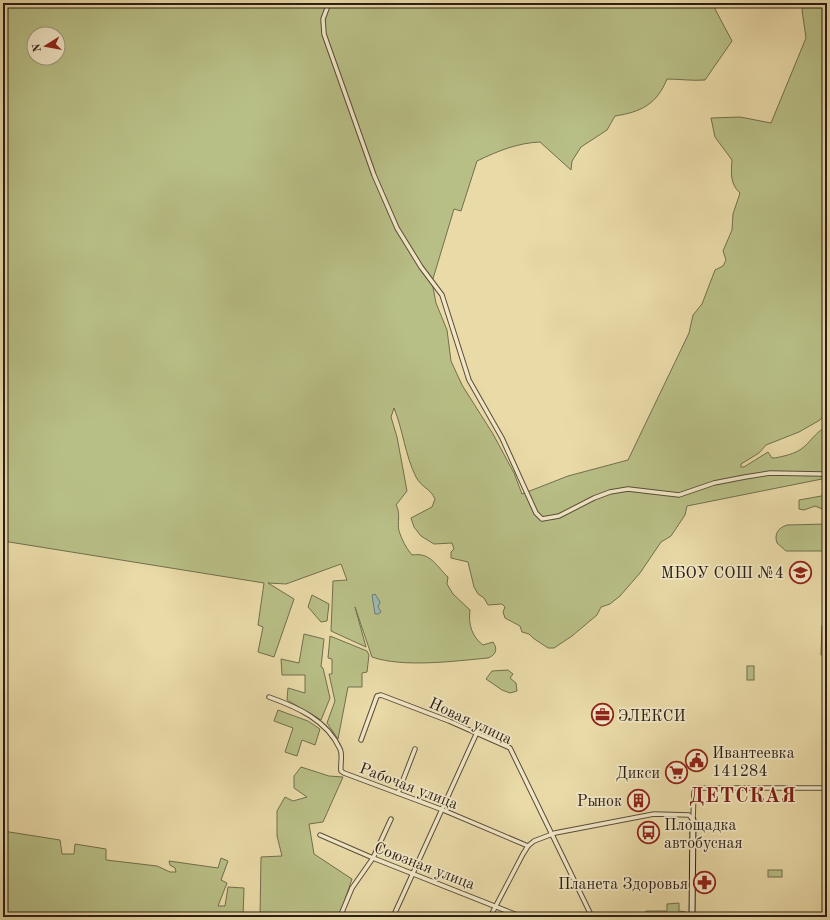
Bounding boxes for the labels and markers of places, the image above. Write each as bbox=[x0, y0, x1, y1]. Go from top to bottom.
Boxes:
school or university icon: МБОУ СОШ №4 bbox=[787, 559, 813, 585]
place label: МБОУ СОШ №4 bbox=[661, 566, 784, 582]
office icon: ЭЛЕКСИ bbox=[590, 702, 616, 728]
place label: ЭЛЕКСИ bbox=[618, 709, 686, 725]
place label: Ивантеевка 141284 bbox=[712, 746, 795, 780]
public building icon: Ивантеевка 141284 bbox=[684, 748, 710, 774]
supermarket icon: Дикси bbox=[663, 759, 689, 785]
place label: Дикси bbox=[616, 766, 660, 782]
building icon: Рынок bbox=[625, 787, 651, 813]
place label: Рынок bbox=[577, 794, 622, 810]
place label: Площадка автобусная bbox=[664, 818, 743, 852]
bus stop icon: Площадка автобусная bbox=[635, 820, 661, 846]
pharmacy icon: Планета Здоровья bbox=[691, 870, 717, 896]
place label: Планета Здоровья bbox=[558, 877, 688, 893]

